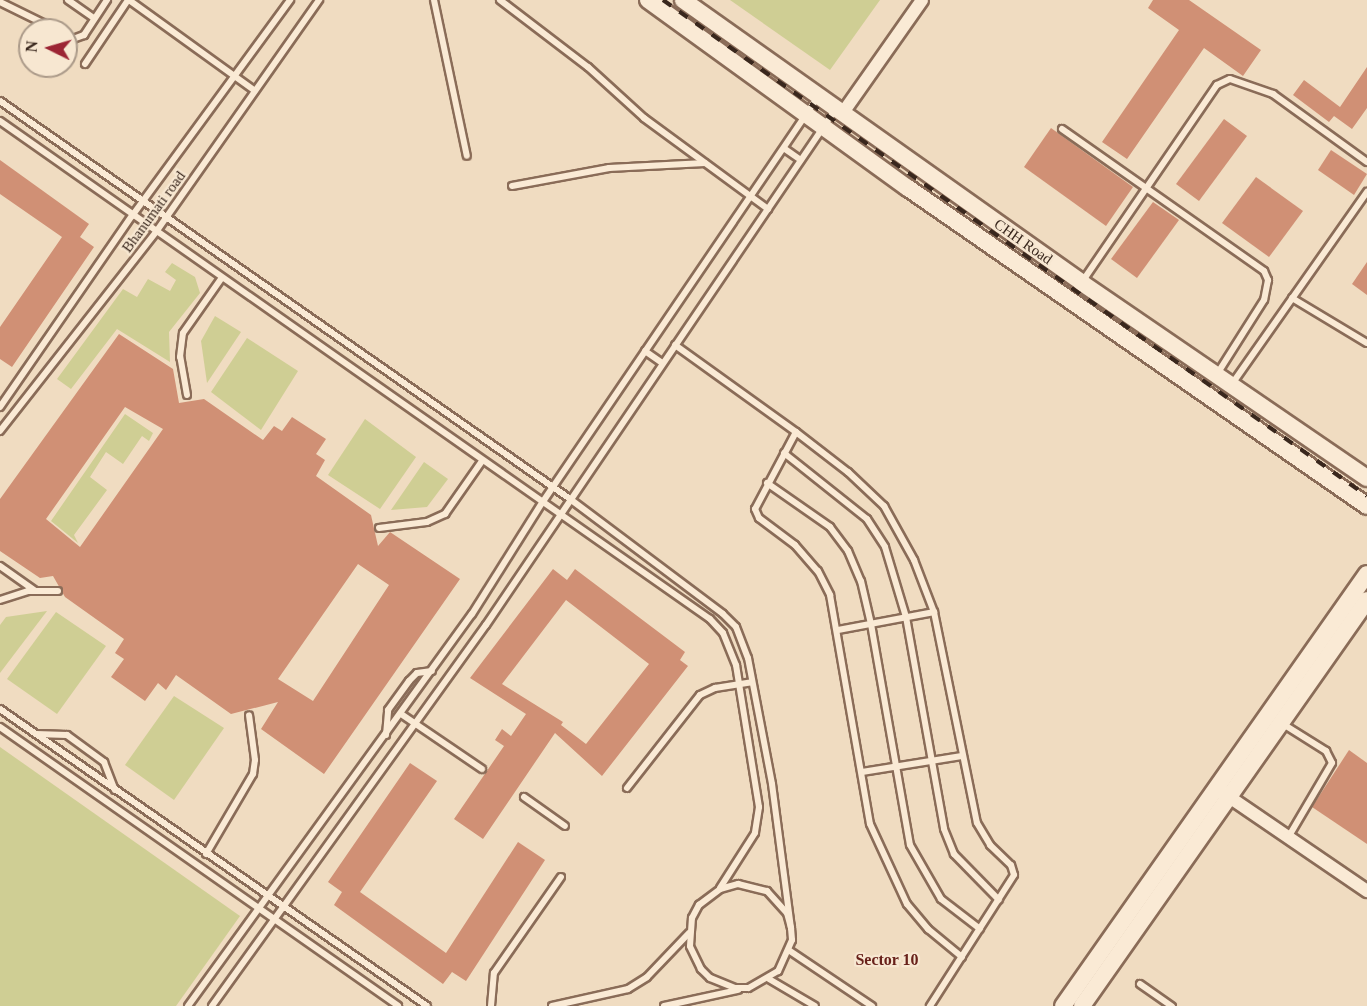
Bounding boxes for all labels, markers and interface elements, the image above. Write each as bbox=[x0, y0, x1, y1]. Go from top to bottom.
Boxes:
north arrow bbox=[18, 18, 78, 78]
text: N bbox=[23, 40, 41, 53]
street label: Bhanumati road bbox=[118, 168, 190, 256]
street label: CHH Road bbox=[990, 215, 1056, 269]
district label: Sector 10 bbox=[855, 950, 919, 970]

